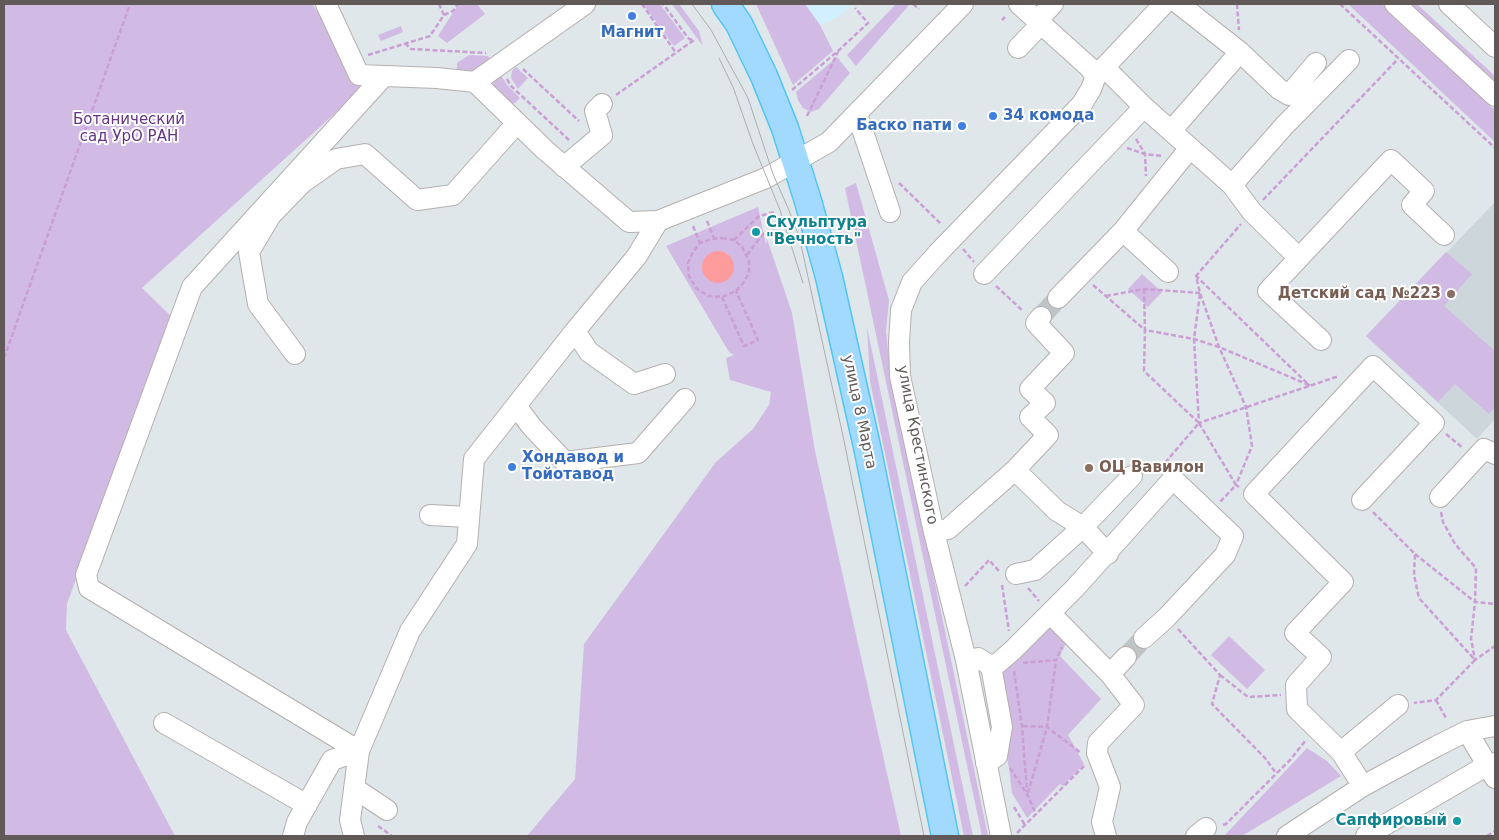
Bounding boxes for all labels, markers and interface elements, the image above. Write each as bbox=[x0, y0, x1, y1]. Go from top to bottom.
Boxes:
marker: Магнит bbox=[626, 10, 638, 22]
place label: Магнит bbox=[601, 24, 663, 42]
place label: 34 комода bbox=[1003, 107, 1094, 125]
marker: 34 комода bbox=[987, 110, 999, 122]
park label: Ботанический сад УрО РАН bbox=[73, 111, 185, 146]
place label: Баско пати bbox=[856, 117, 952, 135]
marker: Баско пати bbox=[956, 120, 968, 132]
place label: Скульптура "Вечность" bbox=[766, 214, 867, 249]
marker: Скульптура "Вечность" bbox=[750, 226, 762, 238]
place label: Детский сад №223 bbox=[1278, 285, 1441, 303]
marker: Детский сад №223 bbox=[1445, 288, 1457, 300]
street label: улица 8 Марта bbox=[838, 353, 880, 471]
street label: улица Крестинского bbox=[893, 364, 941, 526]
place label: Хондавод и Тойотавод bbox=[522, 449, 624, 484]
place label: ОЦ Вавилон bbox=[1099, 459, 1204, 477]
marker: Хондавод и Тойотавод bbox=[506, 461, 518, 473]
marker: ОЦ Вавилон bbox=[1083, 462, 1095, 474]
place label: Сапфировый bbox=[1336, 812, 1447, 830]
marker: Сапфировый bbox=[1451, 815, 1463, 827]

